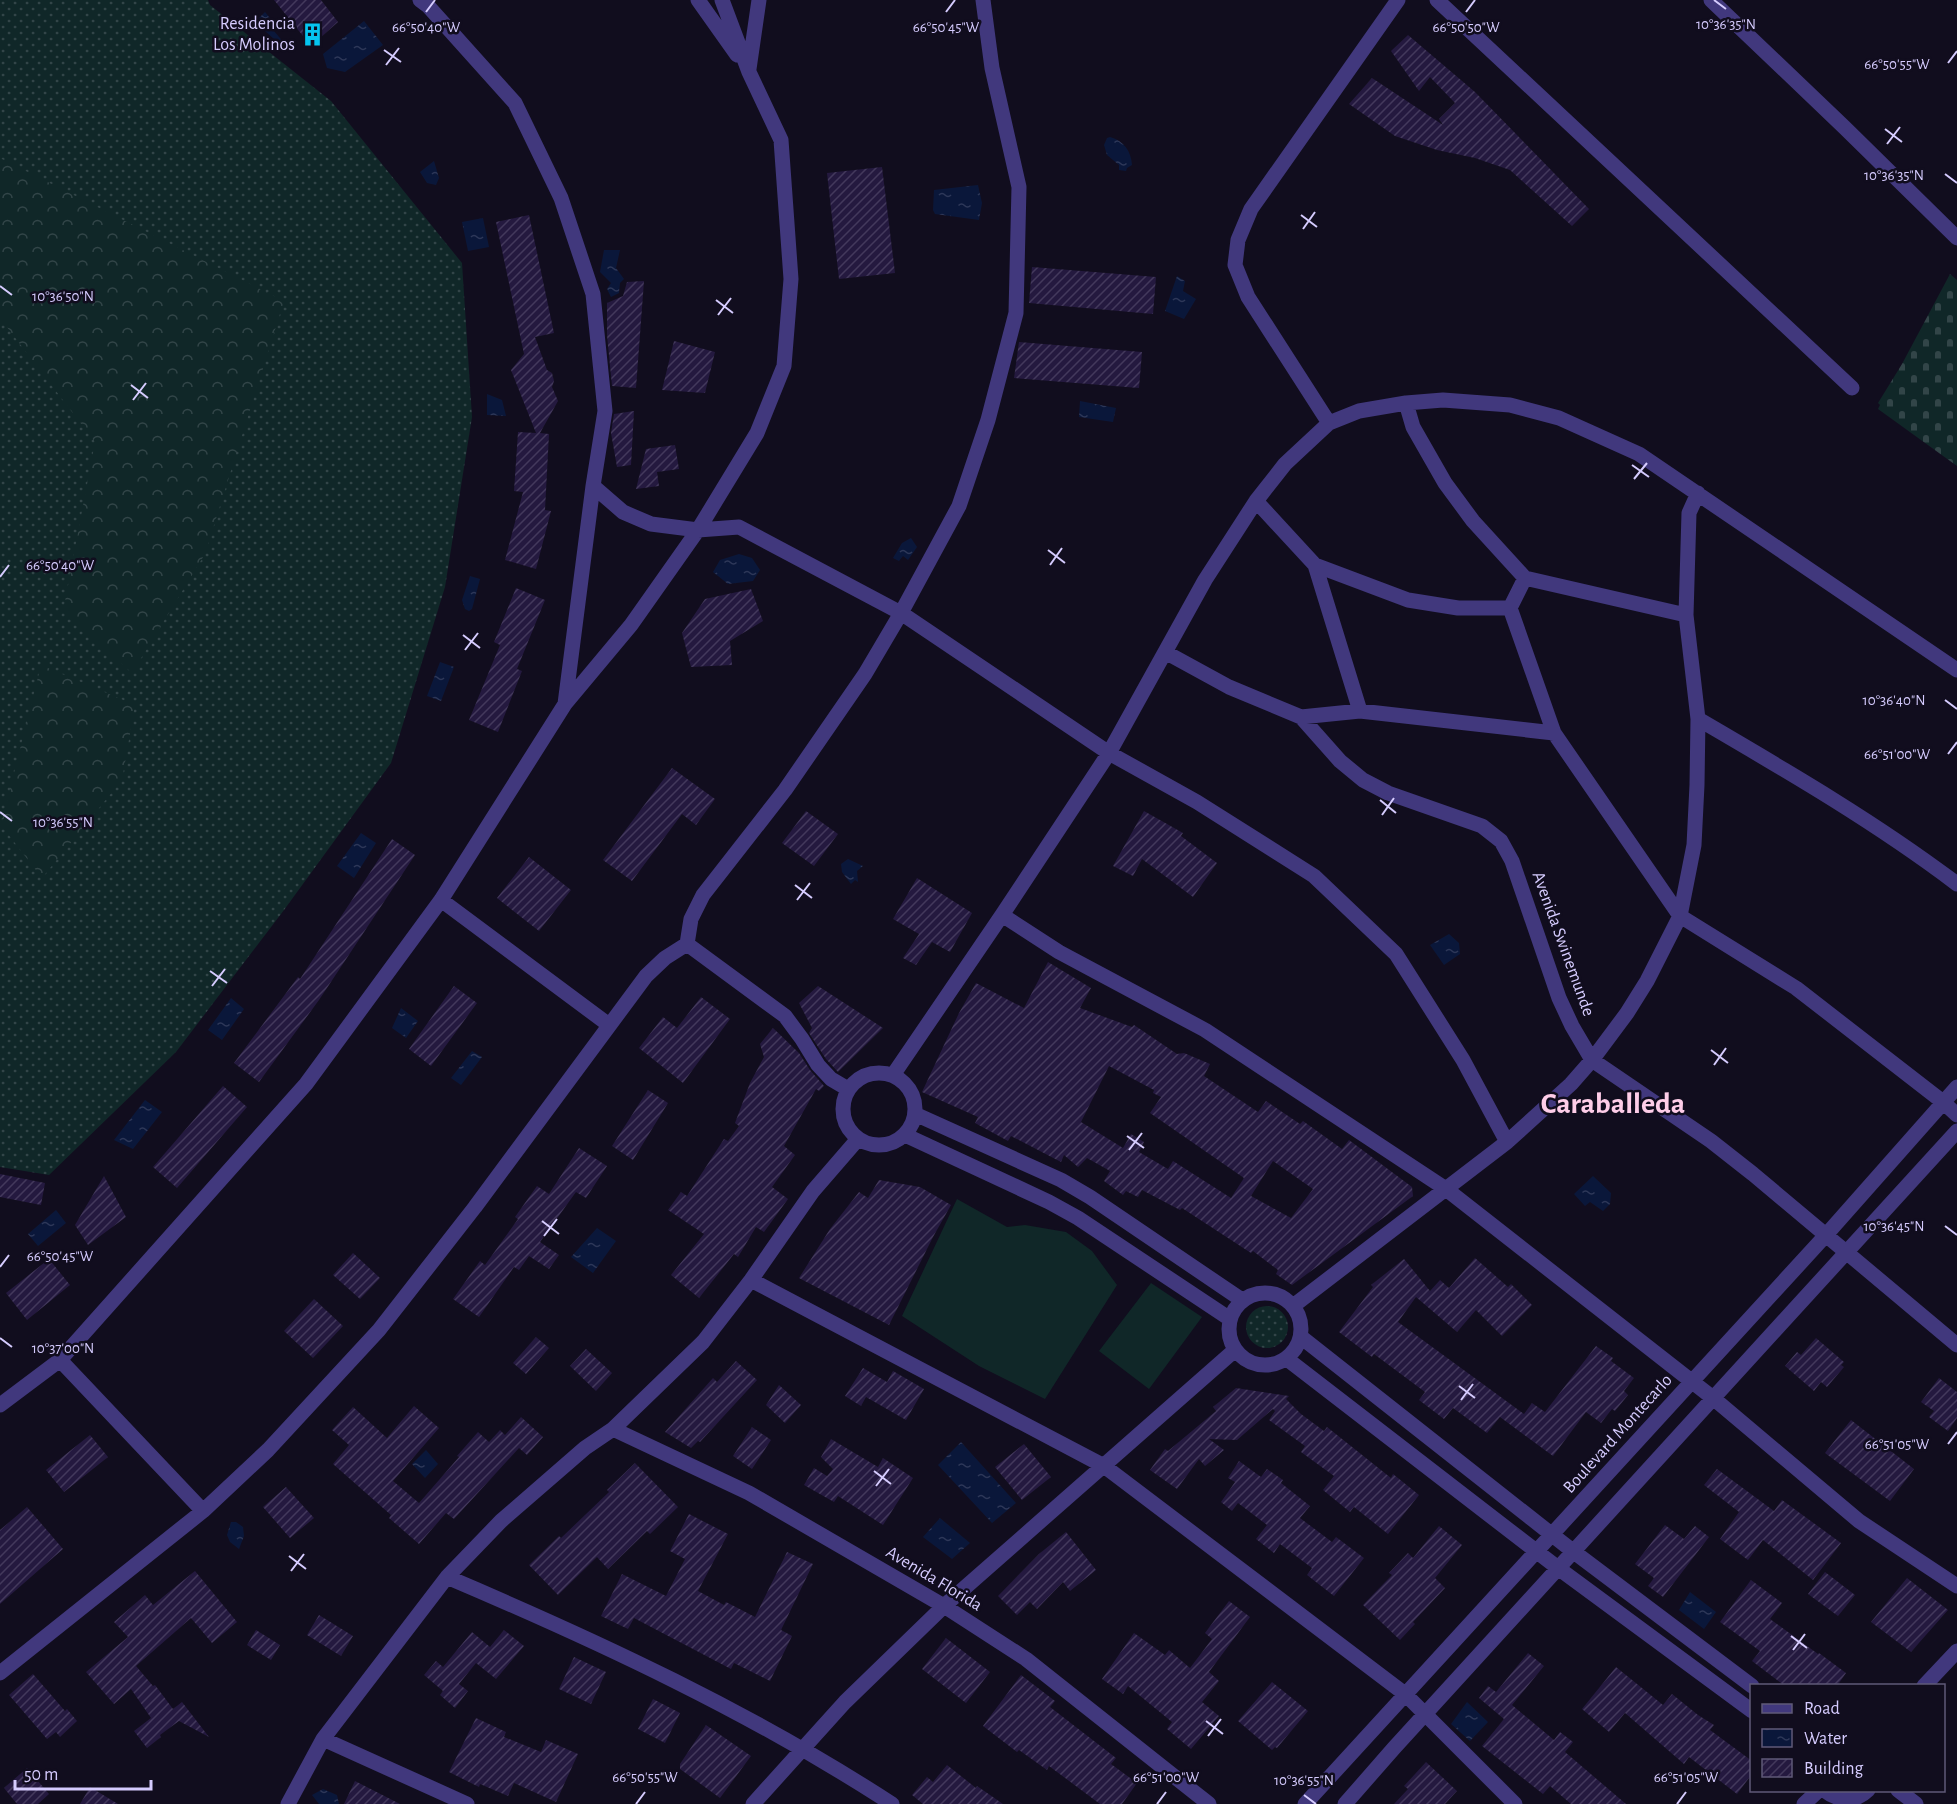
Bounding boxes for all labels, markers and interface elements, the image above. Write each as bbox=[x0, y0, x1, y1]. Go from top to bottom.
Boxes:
place label: Residencia Los Molinos bbox=[213, 15, 295, 54]
text: 10°36'35"N bbox=[1696, 17, 1756, 32]
text: 66°50'40"W bbox=[392, 20, 461, 35]
text: 66°50'45"W bbox=[913, 20, 980, 35]
text: 66°50'50"W bbox=[1432, 20, 1500, 35]
building icon: Residencia Los Molinos bbox=[300, 21, 326, 47]
text: 66°50'55"W bbox=[1864, 57, 1930, 72]
text: 10°36'35"N bbox=[1864, 168, 1924, 183]
text: 10°36'50"N bbox=[32, 289, 94, 304]
text: 66°50'40"W bbox=[26, 558, 95, 573]
text: 10°36'40"N bbox=[1863, 693, 1925, 708]
text: 66°51'00"W bbox=[1864, 747, 1931, 762]
text: 10°36'55"N bbox=[33, 815, 93, 830]
street label: Avenida Swinemunde bbox=[1528, 869, 1598, 1019]
district label: Caraballeda bbox=[1541, 1089, 1685, 1119]
text: 10°36'45"N bbox=[1863, 1219, 1925, 1234]
text: 66°50'45"W bbox=[27, 1249, 94, 1264]
text: 10°37'00"N bbox=[32, 1341, 94, 1356]
street label: Boulevard Montecarlo bbox=[1560, 1371, 1676, 1497]
text: 66°51'05"W bbox=[1865, 1437, 1930, 1452]
street label: Avenida Florida bbox=[883, 1543, 985, 1615]
legend bbox=[1750, 1684, 1945, 1792]
text: Road bbox=[1804, 1700, 1840, 1718]
text: Water bbox=[1804, 1730, 1847, 1748]
scale bar bbox=[15, 1753, 152, 1791]
text: Building bbox=[1804, 1760, 1864, 1778]
text: 50 m bbox=[24, 1766, 58, 1784]
text: 66°50'55"W bbox=[612, 1770, 678, 1785]
text: 66°51'00"W bbox=[1133, 1770, 1200, 1785]
text: 66°51'05"W bbox=[1654, 1770, 1719, 1785]
text: 10°36'55"N bbox=[1274, 1773, 1334, 1788]

